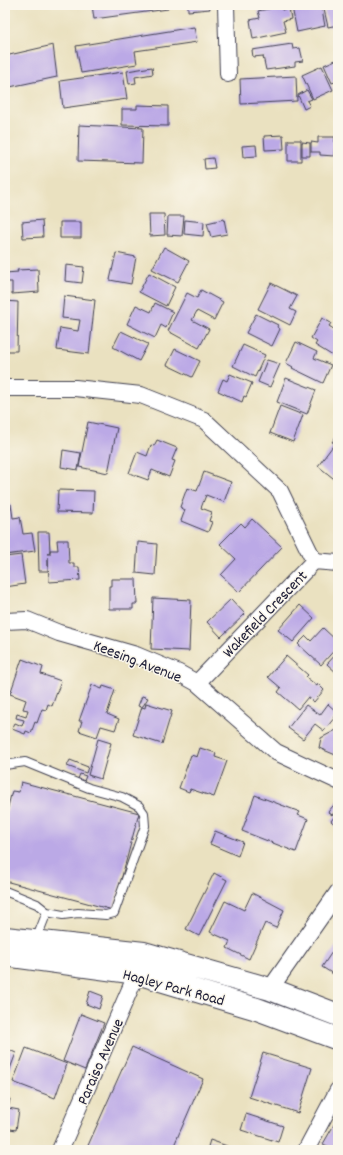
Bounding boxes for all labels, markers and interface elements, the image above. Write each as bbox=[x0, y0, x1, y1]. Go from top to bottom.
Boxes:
street label: Wakefield Crescent bbox=[218, 566, 314, 664]
street label: Keesing Avenue bbox=[90, 635, 185, 690]
street label: Hagley Park Road bbox=[120, 964, 227, 1013]
street label: Paraiso Avenue bbox=[72, 1015, 131, 1109]

